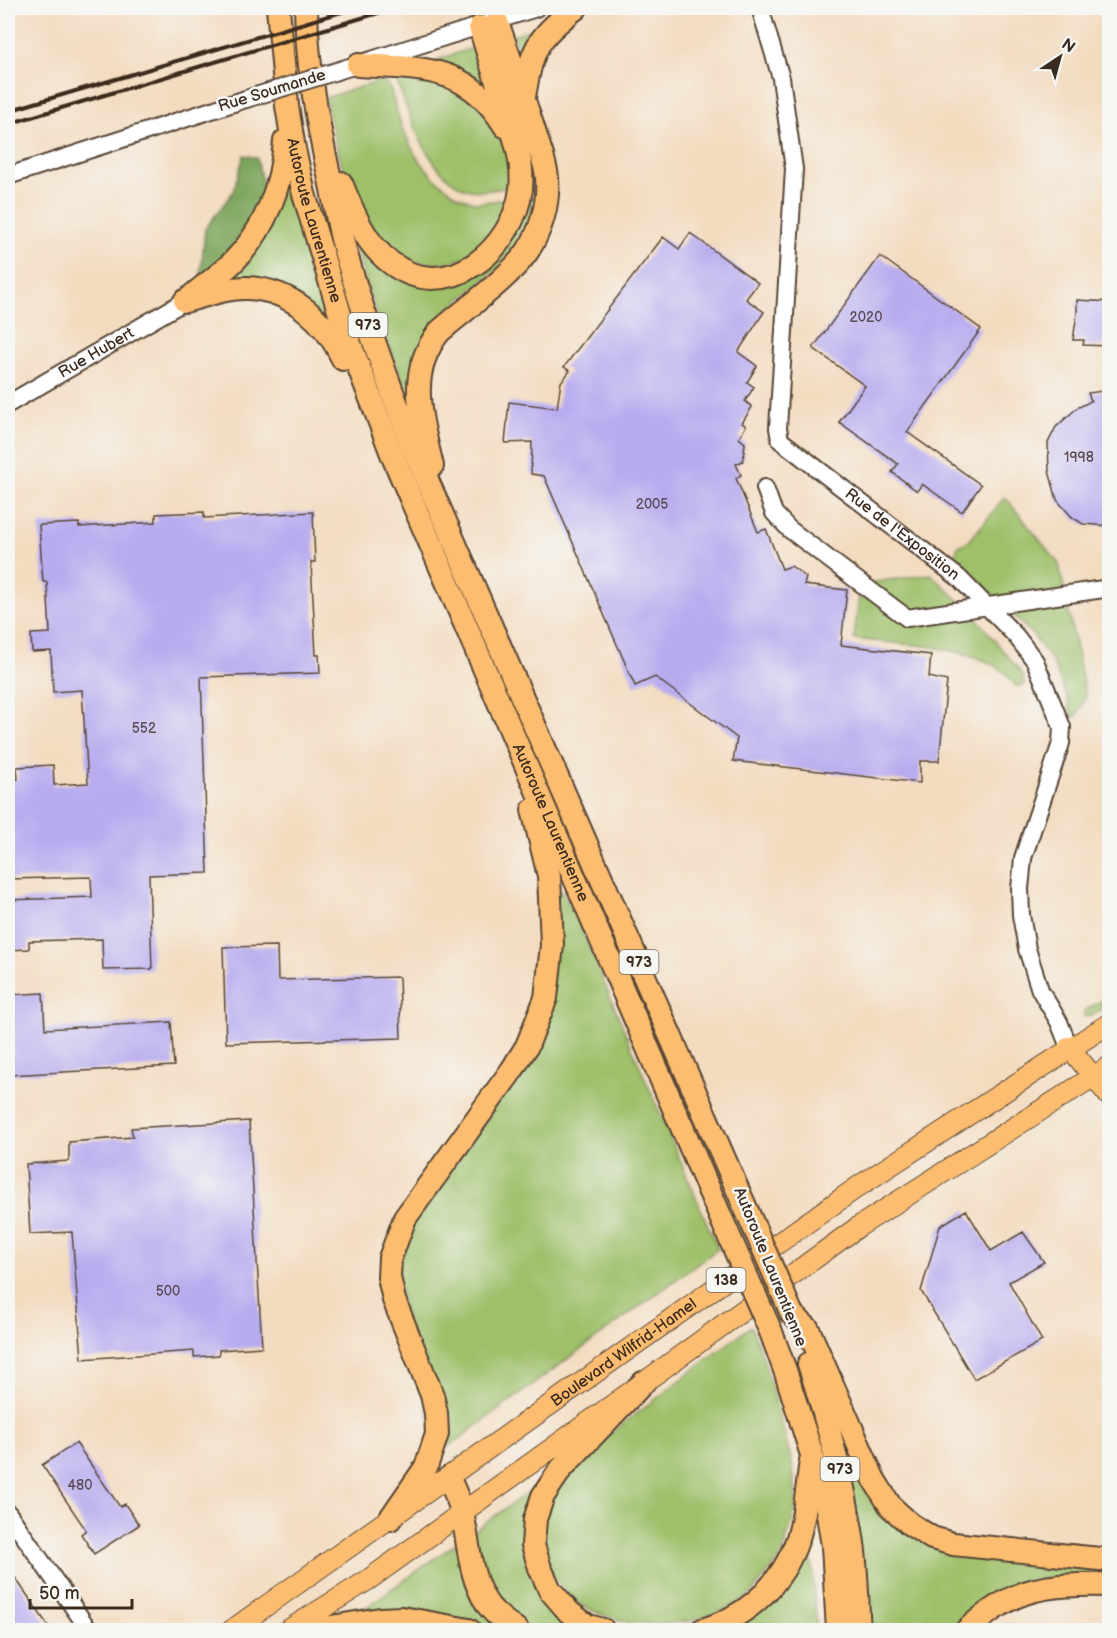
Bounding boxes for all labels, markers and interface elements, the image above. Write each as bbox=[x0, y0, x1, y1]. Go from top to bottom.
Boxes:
north arrow bbox=[1030, 27, 1090, 87]
text: N bbox=[1057, 35, 1078, 57]
street label: Rue Soumande bbox=[216, 66, 328, 116]
street label: Autoroute Laurentienne bbox=[283, 137, 346, 305]
house number: 2020 bbox=[850, 309, 882, 326]
road number: 973 bbox=[348, 313, 388, 337]
street label: Rue Hubert bbox=[55, 323, 137, 382]
house number: 1998 bbox=[1064, 449, 1094, 466]
street label: Rue de l'Exposition bbox=[841, 484, 963, 584]
house number: 2005 bbox=[636, 496, 668, 513]
house number: 552 bbox=[132, 720, 157, 737]
street label: Autoroute Laurentienne bbox=[508, 741, 593, 905]
road number: 973 bbox=[620, 950, 658, 974]
street label: Autoroute Laurentienne bbox=[729, 1185, 811, 1350]
road number: 138 bbox=[706, 1268, 746, 1292]
house number: 500 bbox=[156, 1283, 180, 1300]
street label: Boulevard Wilfrid-Hamel bbox=[547, 1294, 700, 1411]
road number: 973 bbox=[820, 1457, 860, 1481]
house number: 480 bbox=[68, 1477, 92, 1494]
scale bar bbox=[30, 1572, 132, 1610]
text: 50 m bbox=[39, 1583, 80, 1604]

